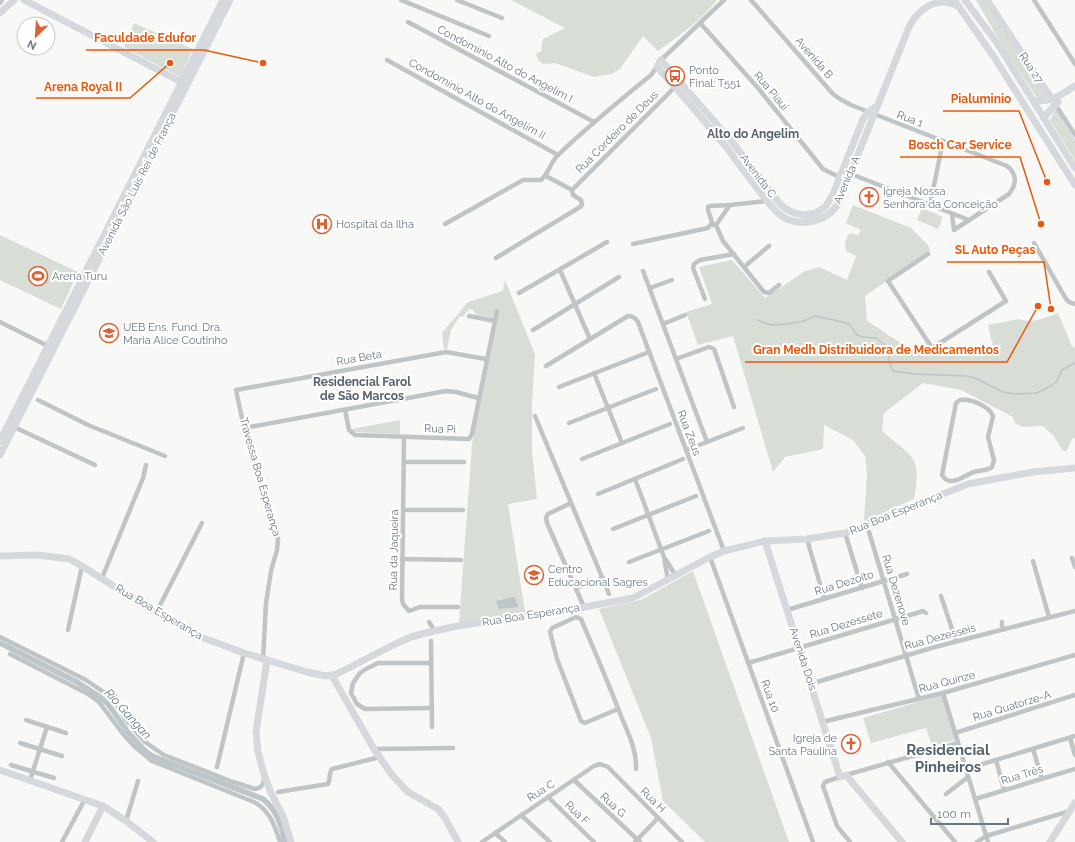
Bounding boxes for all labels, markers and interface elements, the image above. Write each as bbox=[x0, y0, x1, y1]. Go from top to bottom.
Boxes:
north arrow bbox=[16, 16, 56, 56]
street label: Condomínio Alto do Angelim I bbox=[435, 23, 575, 105]
callout: Faculdade Edufor bbox=[86, 26, 204, 50]
text: Faculdade Edufor bbox=[94, 31, 196, 45]
street label: Avenida B bbox=[792, 34, 836, 82]
text: N bbox=[25, 37, 39, 52]
street label: Rua 27 bbox=[1016, 50, 1046, 86]
street label: Condomínio Alto do Angelim II bbox=[406, 56, 548, 142]
place label: Ponto Final: T551 bbox=[689, 64, 741, 90]
bus stop icon: Ponto Final: T551 bbox=[664, 65, 686, 87]
street label: Rua Piauí bbox=[751, 69, 791, 113]
callout: Arena Royal II bbox=[36, 74, 130, 98]
text: Arena Royal II bbox=[44, 80, 122, 94]
callout: Pialuminio bbox=[943, 87, 1019, 111]
street label: Rua Cordeiro de Deus bbox=[573, 88, 661, 176]
text: Pialuminio bbox=[951, 92, 1011, 106]
street label: Rua 1 bbox=[895, 108, 925, 130]
street label: Avenida São Luís Rei de França bbox=[95, 111, 179, 257]
district label: Alto do Angelim bbox=[707, 127, 799, 141]
callout: Bosch Car Service bbox=[900, 133, 1020, 157]
text: Bosch Car Service bbox=[908, 138, 1012, 152]
street label: Avenida C bbox=[737, 152, 779, 201]
street label: Avenida A bbox=[831, 154, 863, 206]
place label: Igreja Nossa Senhora da Conceição bbox=[883, 185, 998, 211]
church icon: Igreja Nossa Senhora da Conceição bbox=[858, 186, 880, 208]
hospital icon: Hospital da Ilha bbox=[311, 213, 333, 235]
place label: Hospital da Ilha bbox=[336, 218, 414, 231]
callout: SL Auto Peças bbox=[947, 238, 1044, 262]
text: SL Auto Peças bbox=[955, 243, 1035, 257]
sports icon: Arena Turu bbox=[27, 265, 49, 287]
place label: Arena Turu bbox=[52, 270, 107, 283]
place label: UEB Ens. Fund. Dra. Maria Alice Coutinho bbox=[123, 321, 228, 347]
school or university icon: UEB Ens. Fund. Dra. Maria Alice Coutinho bbox=[98, 322, 120, 344]
callout: Gran Medh Distribuidora de Medicamentos bbox=[745, 338, 1007, 362]
text: Gran Medh Distribuidora de Medicamentos bbox=[753, 343, 999, 357]
street label: Rua Beta bbox=[335, 348, 383, 368]
district label: Residencial Farol de São Marcos bbox=[313, 375, 411, 403]
street label: Rua Zeus bbox=[674, 409, 704, 457]
street label: Travessa Boa Esperança bbox=[237, 416, 283, 538]
street label: Rua Pi bbox=[424, 422, 456, 436]
street label: Rua Boa Esperança bbox=[848, 489, 944, 537]
street label: Rua da Jaqueira bbox=[387, 509, 401, 591]
street label: Rua Dezenove bbox=[879, 553, 913, 627]
place label: Centro Educacional Sagres bbox=[548, 563, 648, 589]
school or university icon: Centro Educacional Sagres bbox=[523, 564, 545, 586]
street label: Rua Dezoito bbox=[813, 568, 876, 598]
street label: Rua Boa Esperança bbox=[113, 582, 205, 642]
street label: Rua Boa Esperança bbox=[481, 601, 581, 629]
street label: Rua Dezessete bbox=[808, 607, 885, 641]
street label: Rua Dezesseis bbox=[903, 621, 977, 653]
street label: Avenida Dois bbox=[787, 626, 819, 692]
street label: Rua Quinze bbox=[917, 668, 977, 696]
street label: Rua 10 bbox=[758, 678, 782, 714]
water label: Rio Gangan bbox=[102, 686, 154, 742]
street label: Rua Quatorze-A bbox=[971, 688, 1053, 724]
place label: Igreja de Santa Paulina bbox=[768, 732, 838, 758]
church icon: Igreja de Santa Paulina bbox=[840, 733, 862, 755]
district label: Residencial Pinheiros bbox=[906, 741, 990, 776]
street label: Rua Três bbox=[999, 762, 1045, 788]
street label: Rua C bbox=[525, 777, 557, 805]
street label: Rua H bbox=[638, 785, 668, 815]
street label: Rua G bbox=[597, 790, 629, 820]
street label: Rua F bbox=[562, 798, 592, 828]
scale bar bbox=[931, 800, 1008, 826]
text: 100 m bbox=[937, 807, 971, 821]

